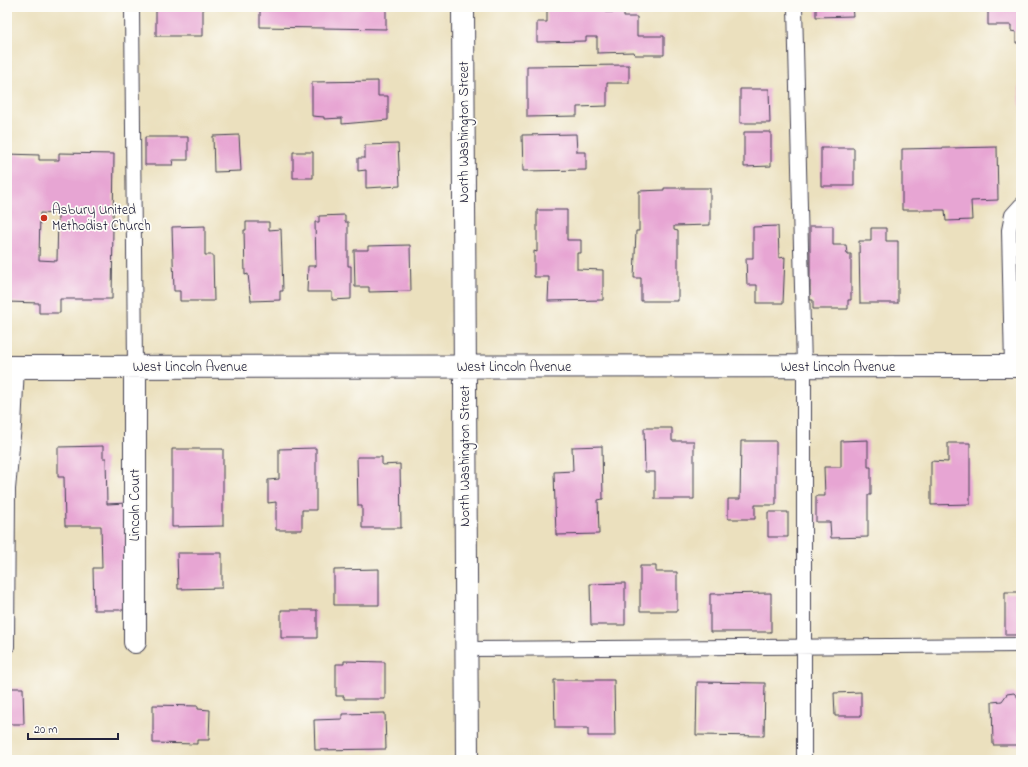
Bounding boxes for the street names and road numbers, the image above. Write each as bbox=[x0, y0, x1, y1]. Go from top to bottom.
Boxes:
street label: North Washington Street bbox=[454, 61, 476, 203]
street label: West Lincoln Avenue bbox=[133, 357, 248, 378]
street label: West Lincoln Avenue bbox=[457, 357, 572, 378]
street label: West Lincoln Avenue bbox=[781, 357, 896, 378]
street label: North Washington Street bbox=[455, 385, 477, 527]
street label: Lincoln Court bbox=[125, 469, 146, 541]

